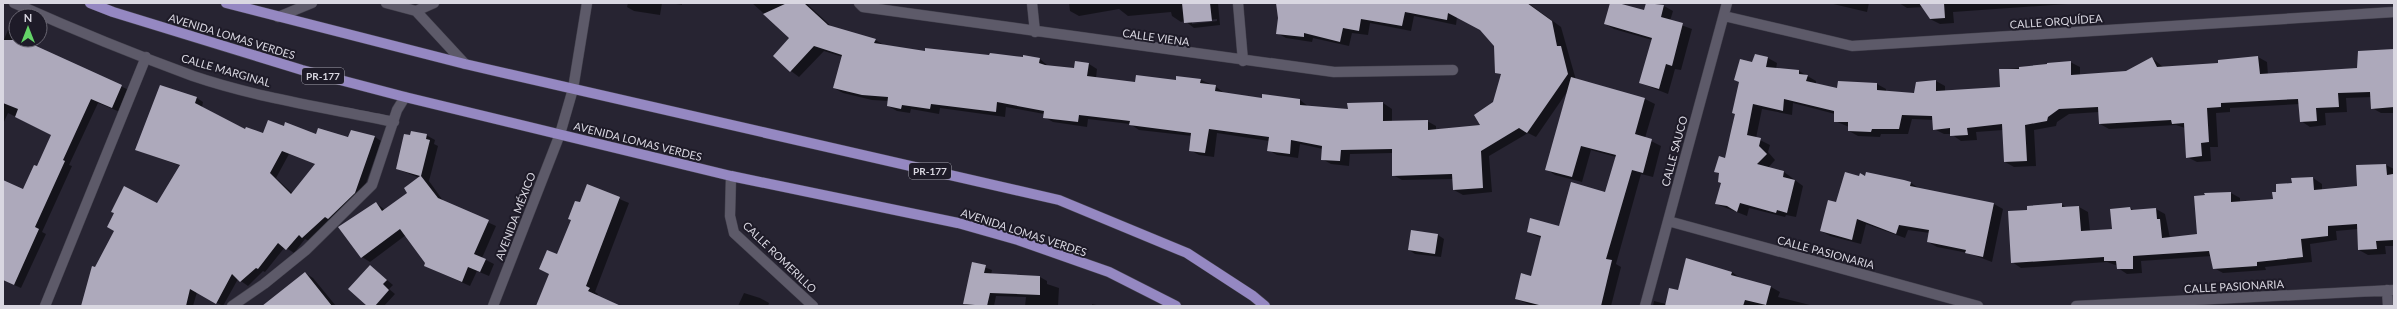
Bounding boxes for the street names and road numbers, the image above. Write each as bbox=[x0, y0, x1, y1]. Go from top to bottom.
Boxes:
street label: AVENIDA LOMAS VERDES bbox=[167, 11, 297, 61]
street label: CALLE ORQUÍDEA bbox=[2009, 11, 2103, 31]
street label: CALLE VIENA bbox=[1122, 26, 1191, 48]
street label: CALLE MARGINAL bbox=[180, 51, 273, 89]
road number: PR-177 bbox=[302, 68, 344, 84]
street label: CALLE SAUCO bbox=[1658, 114, 1690, 188]
street label: AVENIDA LOMAS VERDES bbox=[573, 119, 703, 163]
road number: PR-177 bbox=[909, 163, 951, 179]
street label: AVENIDA MÉXICO bbox=[492, 170, 538, 262]
street label: AVENIDA LOMAS VERDES bbox=[959, 205, 1089, 259]
street label: CALLE ROMERILLO bbox=[741, 219, 820, 296]
street label: CALLE PASIONARIA bbox=[1776, 233, 1876, 271]
street label: CALLE PASIONARIA bbox=[2184, 277, 2285, 295]

